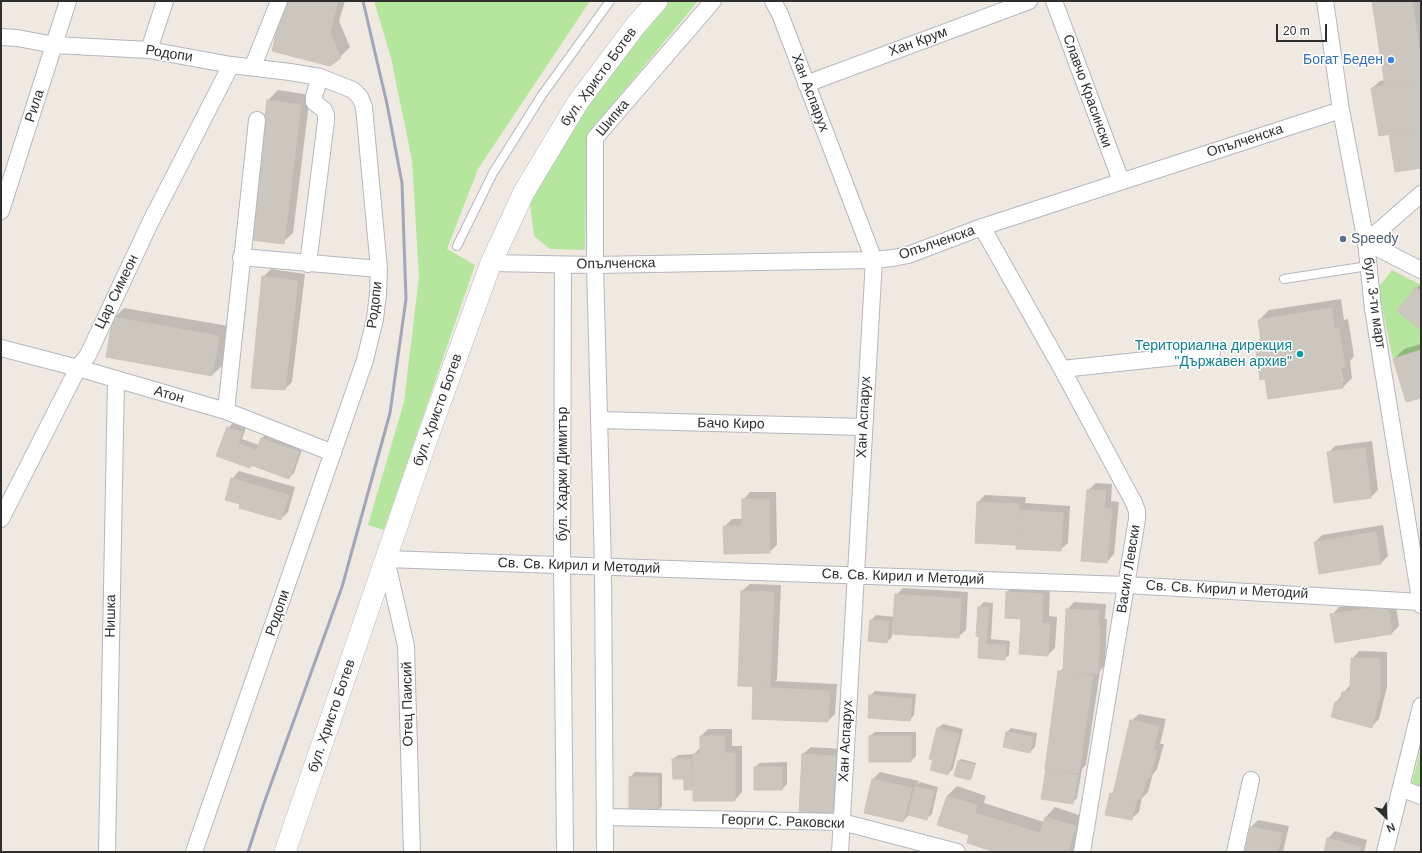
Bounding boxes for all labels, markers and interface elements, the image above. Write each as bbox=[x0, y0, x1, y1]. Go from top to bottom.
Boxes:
scale bar bbox=[1278, 16, 1329, 42]
street label: бул. Христо Ботев bbox=[557, 24, 641, 130]
street label: Хан Крум bbox=[886, 24, 950, 60]
text: 20 m bbox=[1283, 24, 1310, 38]
street label: Славчо Красински bbox=[1059, 32, 1115, 150]
street label: Родопи bbox=[144, 42, 194, 66]
street label: Хан Аспарух bbox=[787, 52, 833, 134]
place label: Богат Беден bbox=[1303, 52, 1383, 68]
marker: Богат Беден bbox=[1386, 55, 1396, 65]
street label: Рила bbox=[22, 88, 48, 124]
street label: Шипка bbox=[593, 96, 633, 140]
street label: Опълченска bbox=[1205, 121, 1285, 161]
street label: Опълченска bbox=[897, 222, 977, 264]
place label: Speedy bbox=[1351, 231, 1398, 247]
marker: Speedy bbox=[1338, 234, 1348, 244]
street label: Цар Симеон bbox=[92, 252, 142, 332]
street label: Опълченска bbox=[576, 255, 656, 273]
street label: бул. 3-ти март bbox=[1359, 256, 1389, 350]
street label: Родопи bbox=[364, 280, 386, 330]
place label: Териториална дирекция "Държавен архив" bbox=[1135, 338, 1292, 370]
marker: Териториална дирекция "Държавен архив" bbox=[1295, 349, 1305, 359]
street label: бул. Христо Ботев bbox=[410, 352, 466, 468]
street label: Хан Аспарух bbox=[853, 376, 875, 458]
street label: Атон bbox=[152, 383, 186, 407]
street label: бул. Хаджи Димитър bbox=[555, 407, 571, 541]
street label: Бачо Киро bbox=[697, 415, 765, 433]
street label: Васил Левски bbox=[1114, 524, 1144, 614]
street label: Св. Св. Кирил и Методий bbox=[497, 555, 661, 577]
street label: Св. Св. Кирил и Методий bbox=[821, 566, 985, 588]
street label: Св. Св. Кирил и Методий bbox=[1145, 577, 1309, 603]
street label: Родопи bbox=[262, 588, 294, 638]
street label: Нишка bbox=[102, 594, 120, 638]
street label: бул. Христо Ботев bbox=[305, 657, 359, 775]
street label: Отец Паисий bbox=[399, 661, 417, 747]
street label: Хан Аспарух bbox=[835, 700, 857, 782]
north arrow bbox=[1366, 797, 1406, 837]
street label: Георги С. Раковски bbox=[721, 811, 845, 833]
text: N bbox=[1385, 821, 1397, 835]

